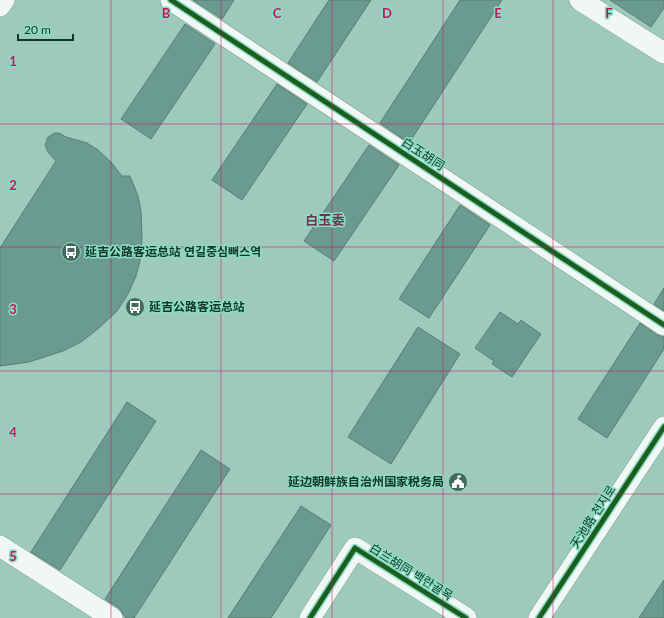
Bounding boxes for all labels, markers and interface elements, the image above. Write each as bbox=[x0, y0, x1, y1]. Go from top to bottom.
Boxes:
text: B bbox=[162, 5, 171, 21]
text: C bbox=[273, 5, 282, 21]
text: D bbox=[382, 5, 392, 21]
text: E bbox=[494, 5, 502, 21]
text: F bbox=[605, 5, 613, 21]
scale bar bbox=[18, 16, 73, 42]
text: 20 m bbox=[24, 22, 51, 37]
text: 1 bbox=[9, 53, 17, 69]
street label: 白玉胡同 bbox=[399, 134, 447, 173]
text: 2 bbox=[9, 177, 17, 193]
district label: 白玉委 bbox=[305, 212, 345, 228]
bus stop icon: 延吉公路客运总站 연길중심뻐스역 bbox=[60, 241, 82, 263]
place label: 延吉公路客运总站 연길중심뻐스역 bbox=[85, 244, 261, 259]
bus stop icon: 延吉公路客运总站 bbox=[124, 296, 146, 318]
place label: 延吉公路客运总站 bbox=[149, 299, 245, 314]
text: 3 bbox=[9, 301, 17, 317]
text: 4 bbox=[9, 424, 17, 440]
public building icon: 延边朝鲜族自治州国家税务局 bbox=[447, 471, 469, 493]
place label: 延边朝鲜族自治州国家税务局 bbox=[288, 474, 444, 489]
street label: 天池路 천지로 bbox=[567, 482, 619, 551]
street label: 白兰胡同 백란골목 bbox=[367, 540, 456, 603]
text: 5 bbox=[9, 548, 17, 564]

